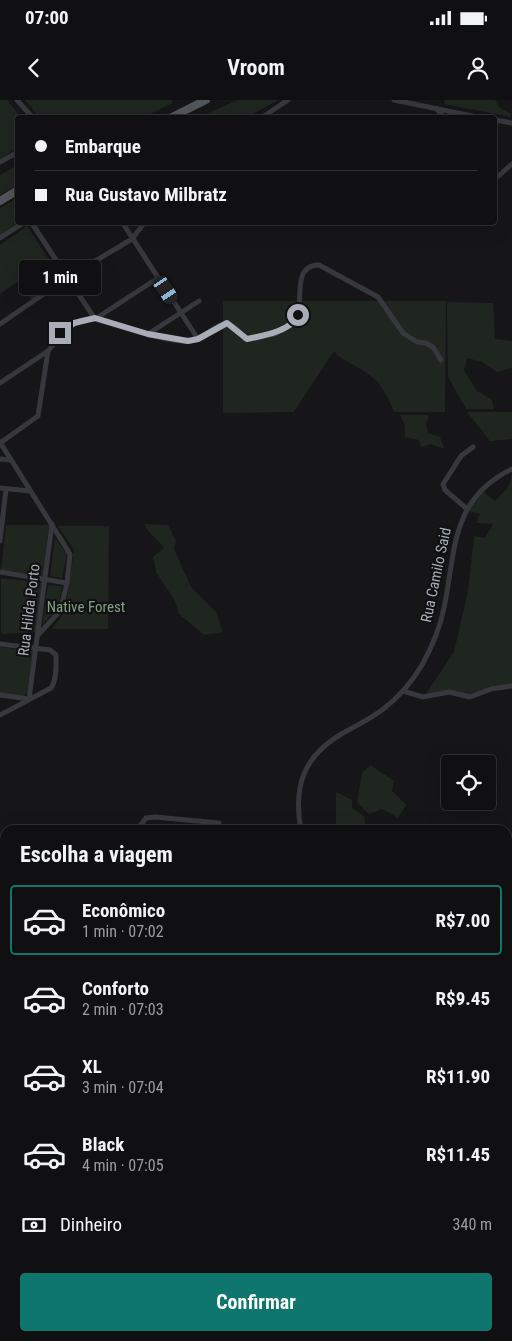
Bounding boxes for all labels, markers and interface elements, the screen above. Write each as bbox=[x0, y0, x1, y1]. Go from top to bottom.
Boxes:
text: 07:00 bbox=[25, 6, 69, 29]
icon: back bbox=[20, 54, 48, 82]
icon: person bbox=[464, 54, 492, 82]
text: Vroom bbox=[227, 55, 285, 80]
text: Embarque bbox=[65, 135, 141, 158]
text: Rua Gustavo Milbratz bbox=[65, 183, 227, 206]
callout: 1 min bbox=[19, 260, 101, 296]
text: 1 min bbox=[42, 268, 78, 287]
car bbox=[151, 273, 180, 307]
route start bbox=[287, 304, 309, 326]
route end bbox=[49, 322, 71, 344]
street label: Rua Camilo Said bbox=[417, 526, 455, 624]
street label: Rua Hilda Porto bbox=[14, 563, 44, 657]
park label: Native Forest bbox=[47, 598, 125, 616]
map controls bbox=[441, 755, 496, 810]
button: locate bbox=[441, 755, 496, 810]
text: Escolha a viagem bbox=[20, 842, 173, 867]
icon: car bbox=[22, 898, 67, 943]
text: Econômico bbox=[82, 899, 165, 922]
text: R$7.00 bbox=[436, 909, 490, 932]
text: 1 min · 07:02 bbox=[82, 922, 164, 941]
icon: car bbox=[22, 976, 67, 1021]
text: Conforto bbox=[82, 977, 149, 1000]
text: R$9.45 bbox=[436, 987, 490, 1010]
text: 2 min · 07:03 bbox=[82, 1000, 164, 1019]
icon: car bbox=[22, 1054, 67, 1099]
text: XL bbox=[82, 1055, 102, 1078]
text: R$11.90 bbox=[426, 1065, 490, 1088]
text: 3 min · 07:04 bbox=[82, 1078, 164, 1097]
icon: car bbox=[22, 1132, 67, 1177]
text: Black bbox=[82, 1133, 124, 1156]
text: R$11.45 bbox=[426, 1143, 490, 1166]
text: 4 min · 07:05 bbox=[82, 1156, 164, 1175]
icon: cash bbox=[20, 1211, 48, 1239]
text: Dinheiro bbox=[60, 1213, 122, 1236]
text: 340 m bbox=[453, 1215, 492, 1234]
button: Confirmar bbox=[20, 1273, 492, 1331]

